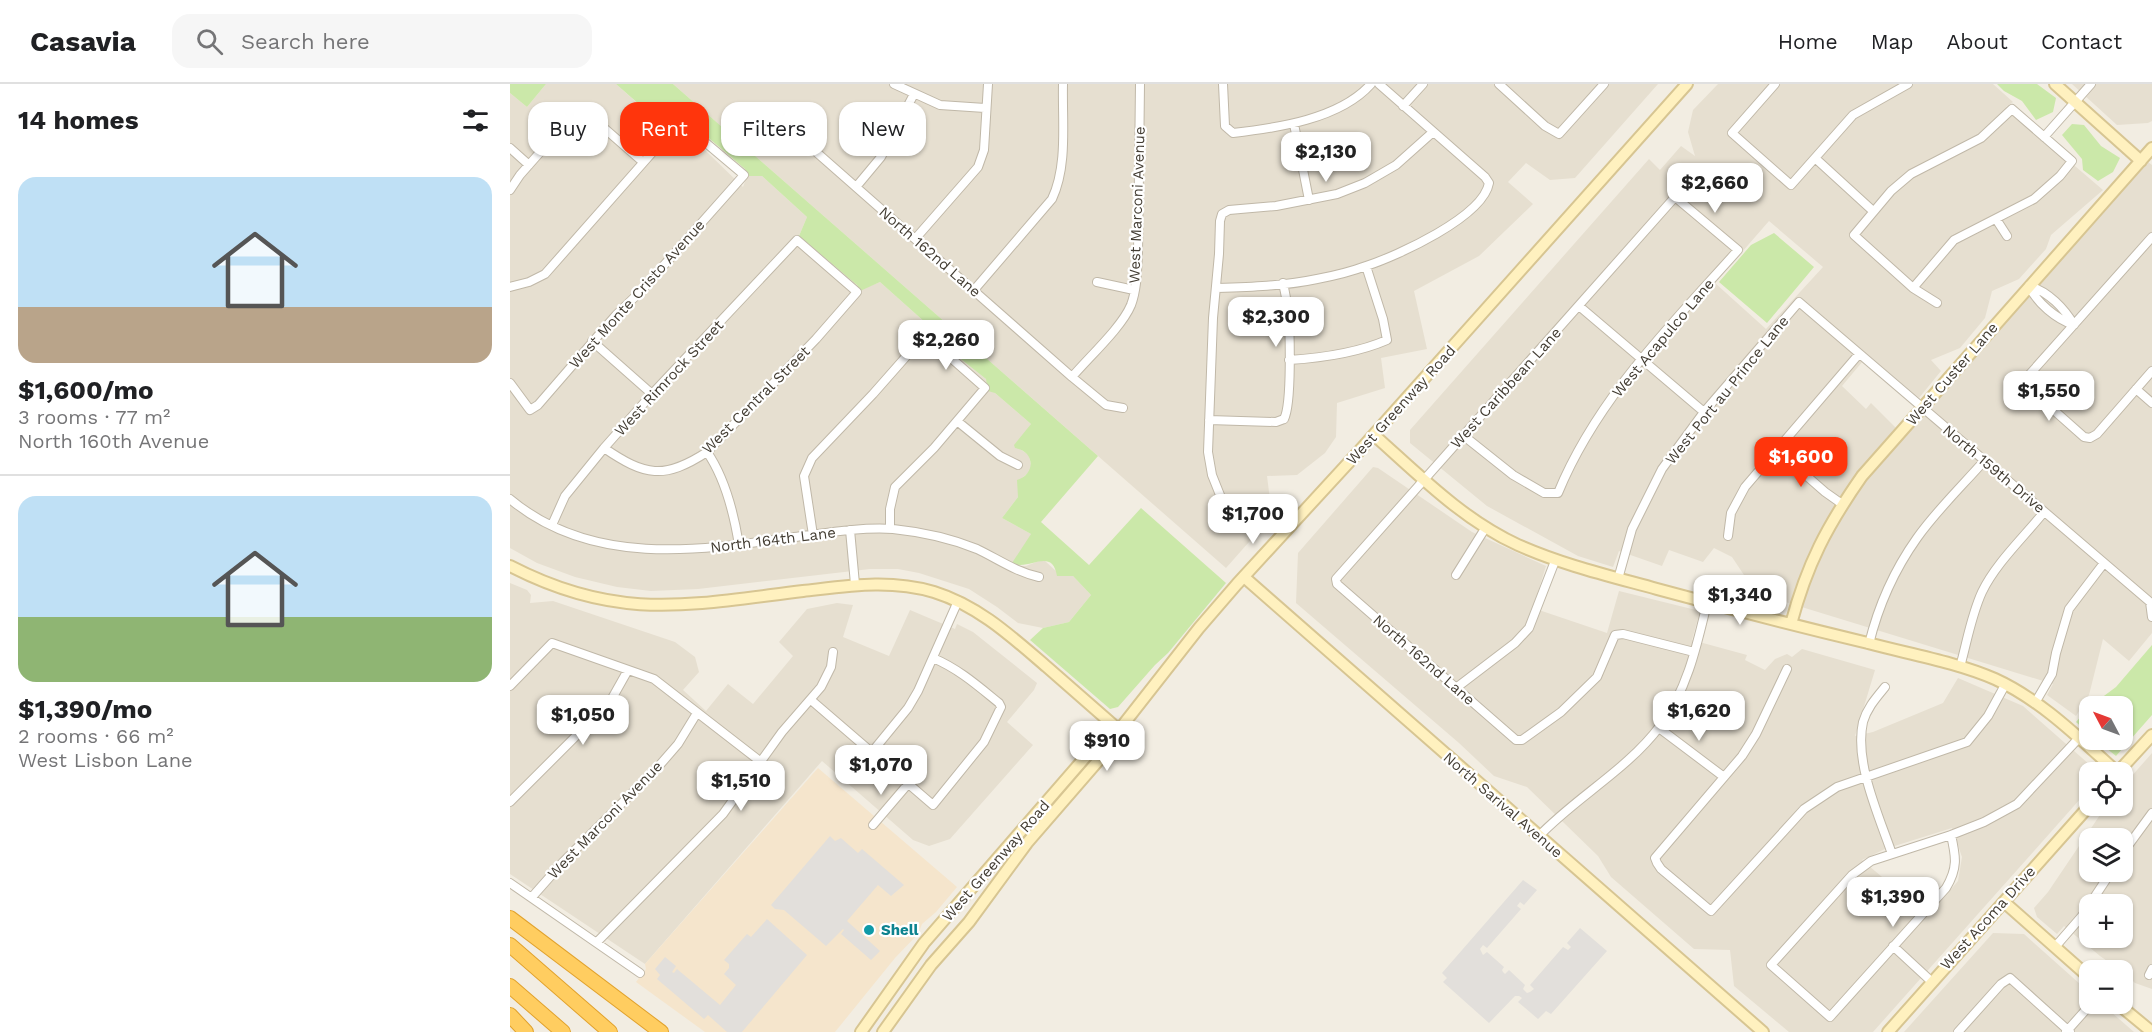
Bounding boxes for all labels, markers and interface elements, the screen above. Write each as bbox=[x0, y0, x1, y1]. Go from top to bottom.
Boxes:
search box bbox=[172, 14, 592, 68]
text: Casavia bbox=[30, 25, 136, 58]
icon: search bbox=[193, 25, 226, 58]
text: Search here bbox=[241, 29, 370, 54]
text: Home bbox=[1778, 29, 1838, 54]
text: Map bbox=[1871, 29, 1914, 54]
text: About bbox=[1947, 29, 2008, 54]
text: Contact bbox=[2041, 29, 2122, 54]
chip: Buy bbox=[528, 102, 608, 156]
chip: Rent bbox=[620, 102, 709, 156]
chip: Filters bbox=[721, 102, 827, 156]
chip: New bbox=[839, 102, 926, 156]
icon: filters bbox=[459, 104, 492, 137]
text: 14 homes bbox=[18, 105, 139, 135]
street label: West Marconi Avenue bbox=[1125, 126, 1149, 284]
pin: $2,130 bbox=[1277, 132, 1375, 183]
text: $2,130 bbox=[1295, 139, 1357, 163]
pin: $2,660 bbox=[1666, 163, 1764, 214]
text: $2,660 bbox=[1681, 170, 1749, 194]
street label: North 162nd Lane bbox=[875, 203, 985, 301]
icon: home bbox=[201, 216, 309, 324]
street label: West Monte Cristo Avenue bbox=[565, 216, 709, 372]
street label: West Acapulco Lane bbox=[1608, 275, 1718, 401]
pin: $2,300 bbox=[1227, 297, 1325, 348]
text: $2,300 bbox=[1242, 304, 1310, 328]
street label: West Port au Prince Lane bbox=[1661, 312, 1793, 468]
street label: West Rimrock Street bbox=[611, 316, 728, 440]
street label: West Custer Lane bbox=[1902, 319, 2002, 429]
pin: $2,260 bbox=[897, 320, 995, 371]
street label: West Caribbean Lane bbox=[1447, 324, 1565, 452]
text: $2,260 bbox=[912, 327, 980, 351]
street label: West Central Street bbox=[698, 342, 814, 458]
street label: West Greenway Road bbox=[1343, 342, 1459, 468]
pin: $1,550 bbox=[2000, 371, 2098, 422]
text: $1,600/mo bbox=[18, 375, 153, 405]
text: $1,550 bbox=[2017, 378, 2081, 402]
text: 3 rooms · 77 m² bbox=[18, 405, 170, 429]
street label: North 159th Drive bbox=[1939, 421, 2049, 517]
text: North 160th Avenue bbox=[18, 429, 209, 453]
pin: $1,600 bbox=[1752, 437, 1850, 488]
text: $1,600 bbox=[1768, 444, 1834, 468]
pin: $1,700 bbox=[1204, 494, 1302, 545]
text: $1,700 bbox=[1222, 501, 1284, 525]
street label: North 164th Lane bbox=[709, 523, 837, 557]
icon: home bbox=[201, 535, 309, 643]
pin: $1,340 bbox=[1691, 575, 1789, 626]
text: $1,340 bbox=[1708, 582, 1772, 606]
street label: North 162nd Lane bbox=[1369, 611, 1479, 709]
pin: $1,620 bbox=[1650, 691, 1748, 742]
text: $1,390/mo bbox=[18, 694, 152, 724]
pin: $1,050 bbox=[534, 695, 632, 746]
north arrow bbox=[2079, 696, 2133, 750]
map controls bbox=[2079, 696, 2133, 1014]
text: $1,620 bbox=[1667, 698, 1731, 722]
text: $1,050 bbox=[551, 702, 615, 726]
pin: $910 bbox=[1071, 721, 1143, 772]
text: 2 rooms · 66 m² bbox=[18, 724, 174, 748]
text: $910 bbox=[1084, 728, 1130, 752]
pin: $1,070 bbox=[832, 745, 930, 796]
text: West Lisbon Lane bbox=[18, 748, 193, 772]
street label: North Sarival Avenue bbox=[1440, 748, 1566, 862]
text: $1,070 bbox=[849, 752, 913, 776]
street label: West Marconi Avenue bbox=[544, 757, 666, 883]
pin: $1,510 bbox=[692, 761, 790, 812]
button: locate bbox=[2079, 762, 2133, 816]
text: $1,510 bbox=[711, 768, 771, 792]
street label: West Greenway Road bbox=[938, 797, 1054, 925]
button: layers bbox=[2079, 828, 2133, 882]
street label: West Acoma Drive bbox=[1937, 862, 2039, 974]
pin: $1,390 bbox=[1844, 877, 1942, 928]
text: $1,390 bbox=[1861, 884, 1925, 908]
button: + bbox=[2079, 894, 2133, 948]
place label: Shell bbox=[881, 921, 919, 939]
marker: Shell bbox=[862, 923, 876, 937]
button: − bbox=[2079, 960, 2133, 1014]

